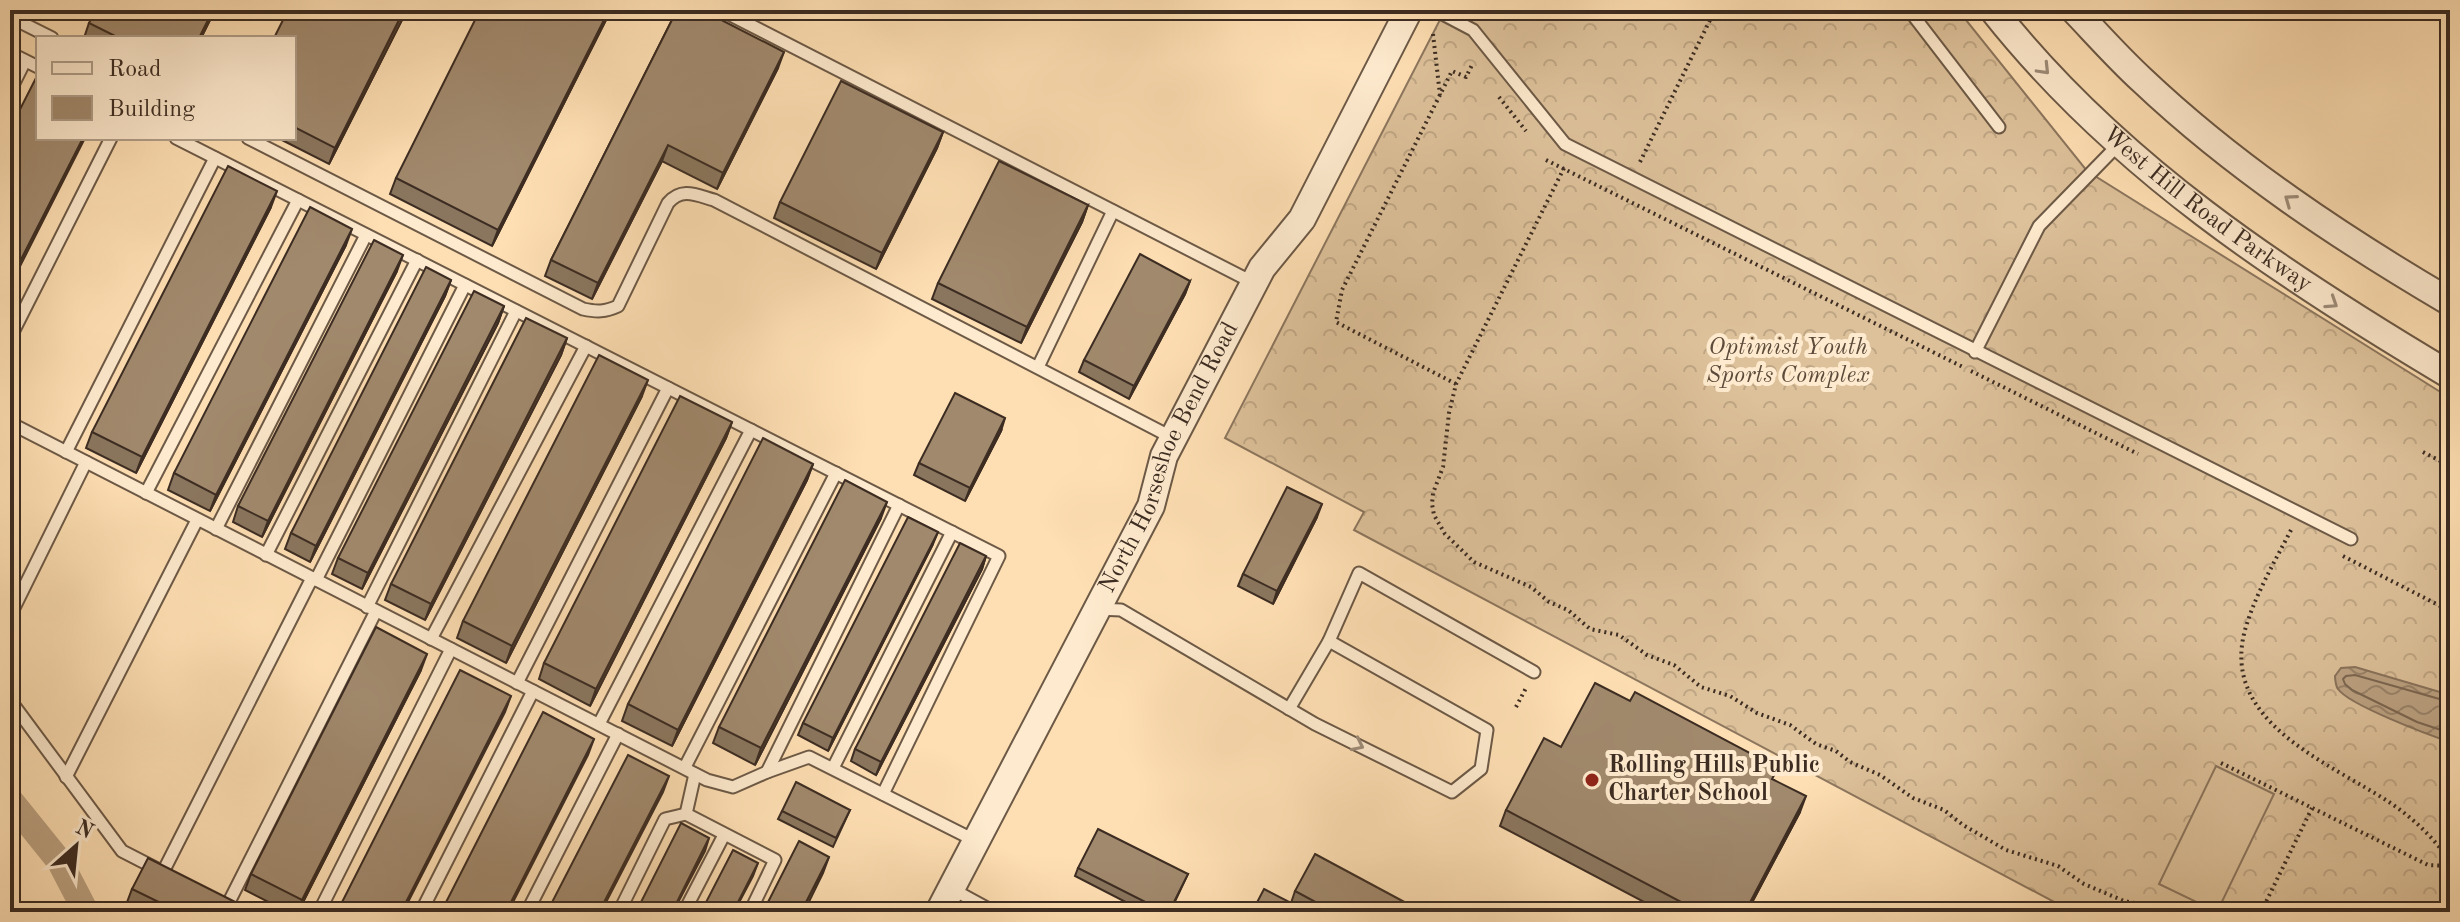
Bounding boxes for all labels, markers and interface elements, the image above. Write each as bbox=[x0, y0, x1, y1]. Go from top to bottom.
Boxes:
legend bbox=[36, 36, 296, 140]
text: Road bbox=[108, 58, 161, 82]
one-way arrow bbox=[2035, 60, 2049, 74]
text: Building bbox=[108, 98, 195, 122]
street label: West Hill Road Parkway bbox=[2098, 122, 2316, 297]
one-way arrow bbox=[2284, 195, 2299, 209]
one-way arrow bbox=[2323, 293, 2337, 308]
street label: North Horseshoe Bend Road bbox=[1096, 318, 1243, 597]
park label: Optimist Youth Sports Complex bbox=[1706, 336, 1870, 388]
one-way arrow bbox=[1350, 735, 1364, 751]
place label: Rolling Hills Public Charter School bbox=[1608, 754, 1820, 806]
marker: Rolling Hills Public Charter School bbox=[1583, 771, 1601, 789]
north arrow bbox=[36, 806, 116, 886]
text: N bbox=[72, 816, 97, 844]

